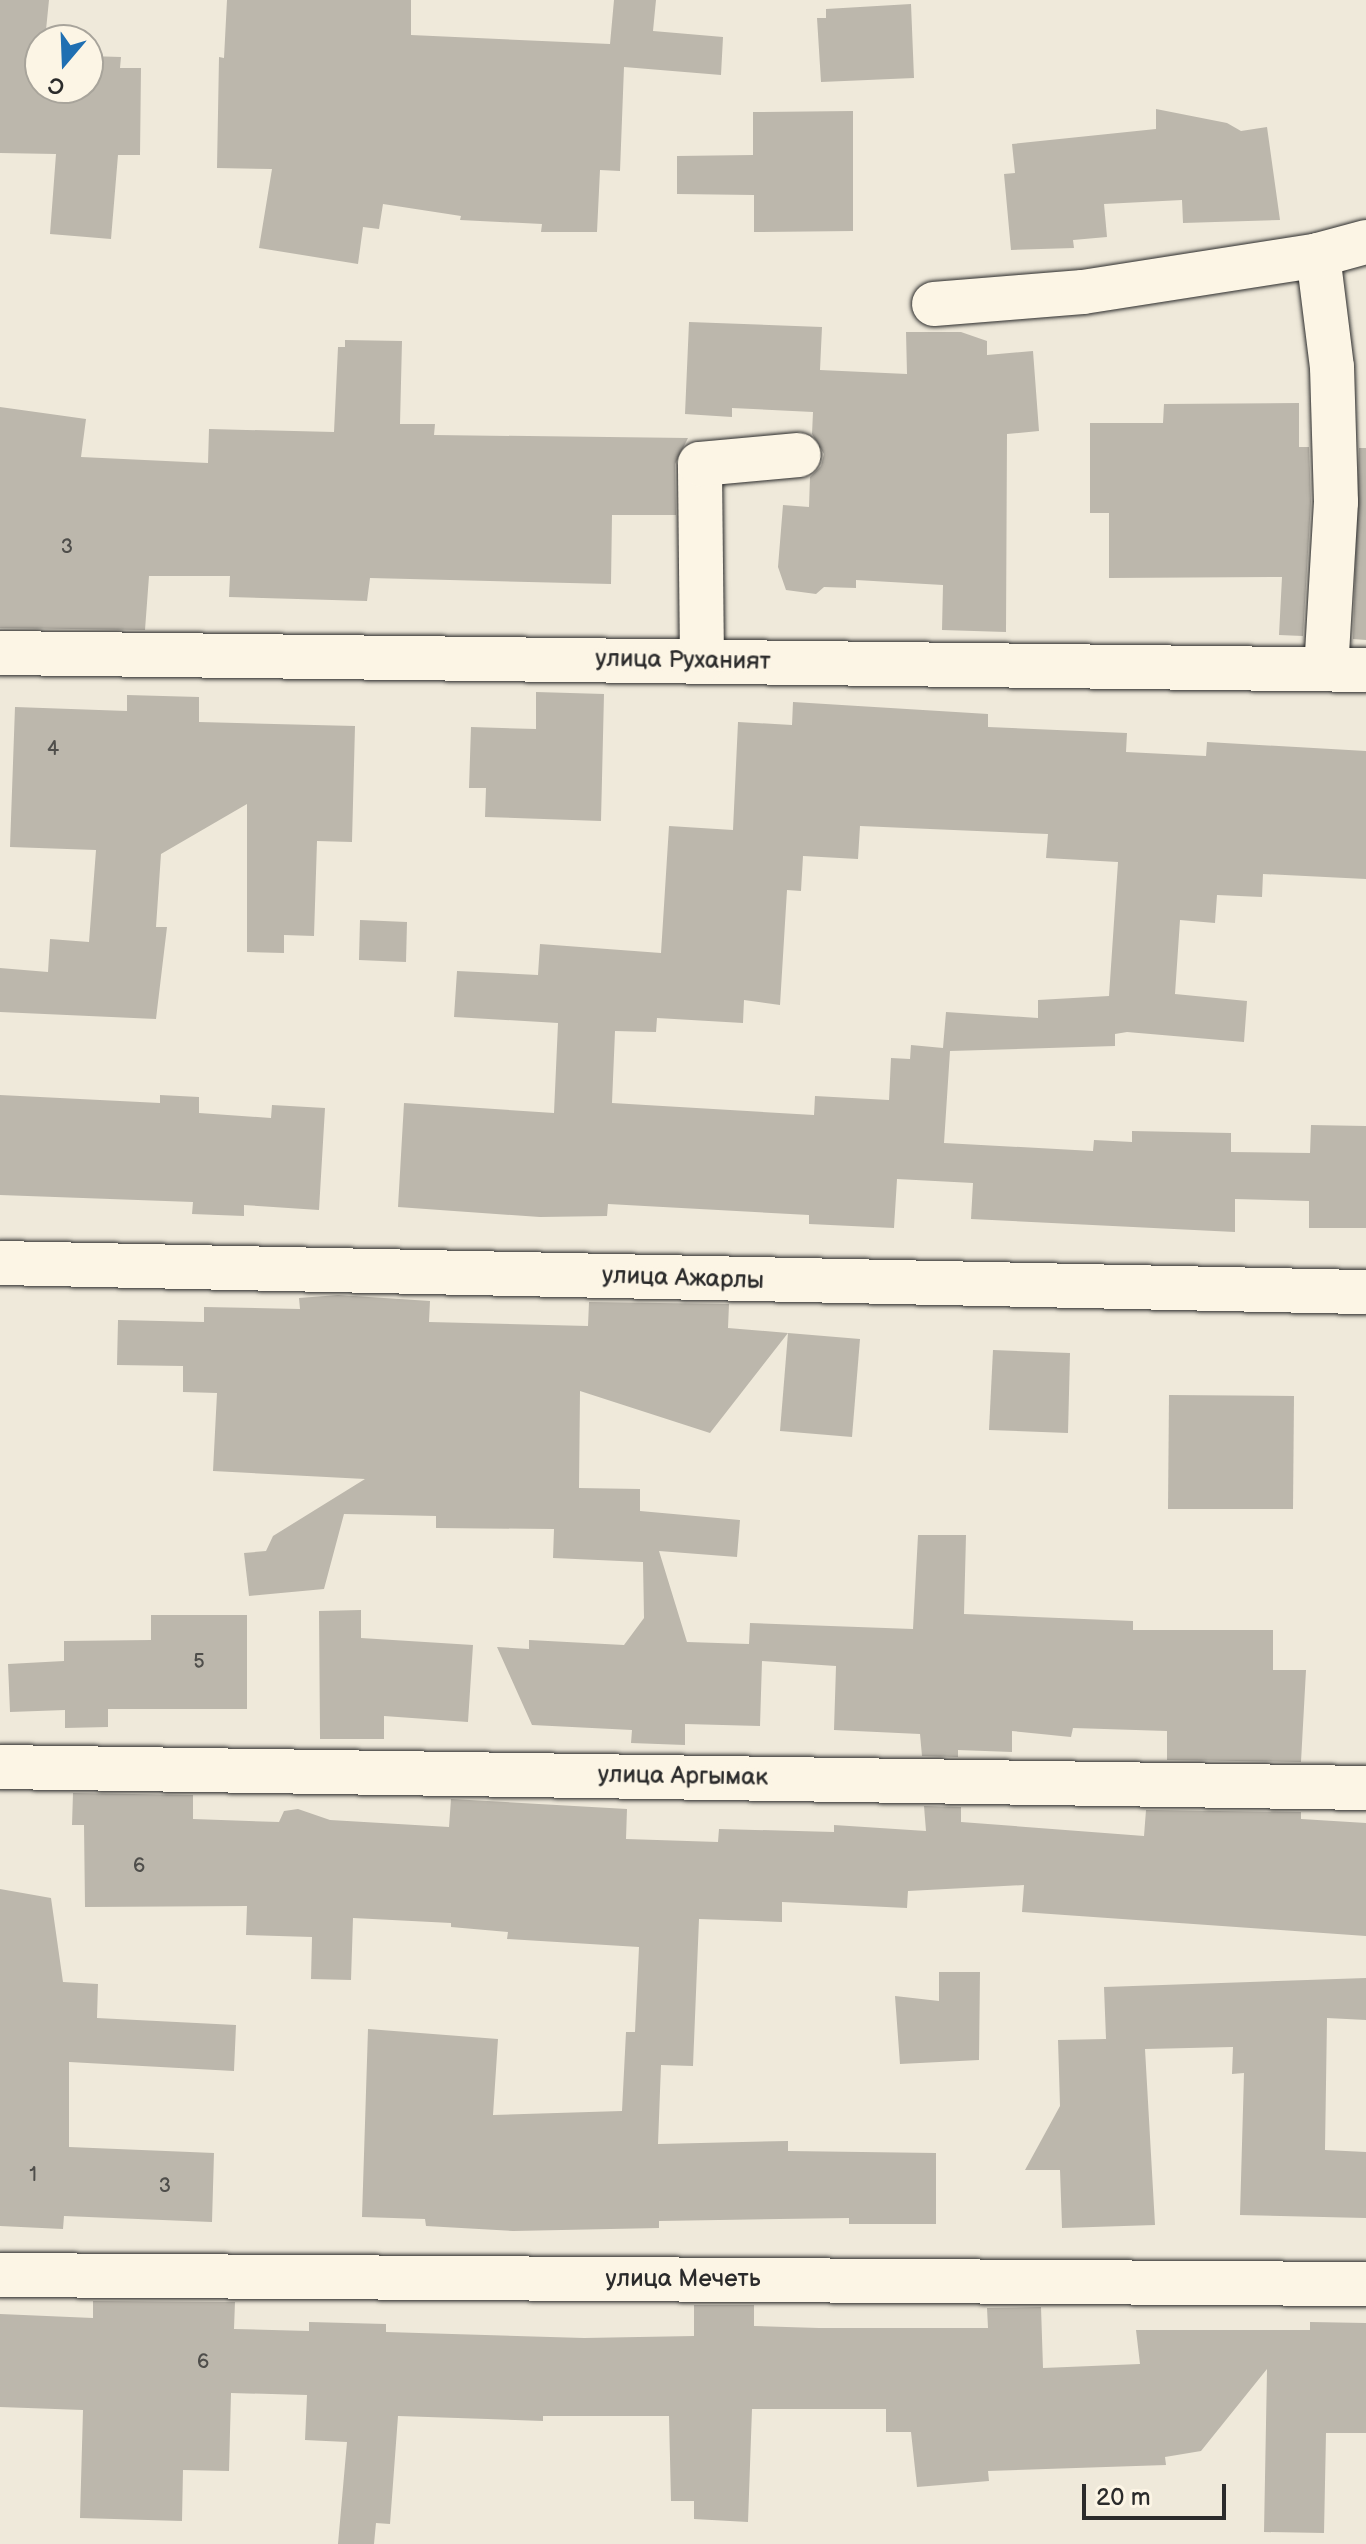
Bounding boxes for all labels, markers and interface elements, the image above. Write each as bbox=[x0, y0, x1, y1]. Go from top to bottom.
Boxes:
north arrow bbox=[24, 24, 104, 104]
text: С bbox=[45, 70, 68, 101]
house number: 3 bbox=[61, 535, 73, 559]
street label: улица Руханият bbox=[595, 644, 771, 676]
house number: 4 bbox=[47, 737, 59, 761]
street label: улица Ажарлы bbox=[601, 1261, 765, 1295]
house number: 5 bbox=[193, 1650, 205, 1674]
street label: улица Аргымак bbox=[598, 1760, 768, 1792]
house number: 6 bbox=[133, 1854, 145, 1878]
house number: 1 bbox=[29, 2163, 37, 2187]
house number: 3 bbox=[159, 2174, 171, 2198]
street label: улица Мечеть bbox=[605, 2265, 761, 2293]
house number: 6 bbox=[197, 2350, 209, 2374]
scale bar bbox=[1086, 2468, 1230, 2518]
text: 20 m bbox=[1096, 2483, 1151, 2512]

